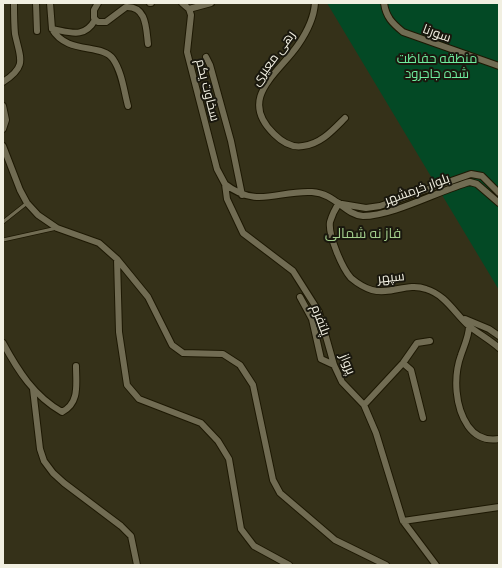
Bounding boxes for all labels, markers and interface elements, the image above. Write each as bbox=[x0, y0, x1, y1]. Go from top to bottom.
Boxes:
street label: سورنا bbox=[421, 21, 453, 45]
street label: رهی معیری bbox=[248, 28, 298, 88]
park label: منطقه حفاظت شده جاجرود bbox=[397, 51, 477, 81]
street label: سخاوت یکم bbox=[191, 57, 223, 123]
street label: بلوار خرمشهر bbox=[381, 170, 452, 208]
district label: فاز نه شمالی bbox=[325, 225, 401, 241]
street label: سپهر bbox=[376, 268, 405, 287]
street label: پلتفرم bbox=[307, 303, 334, 339]
street label: پرواز bbox=[335, 350, 359, 378]

